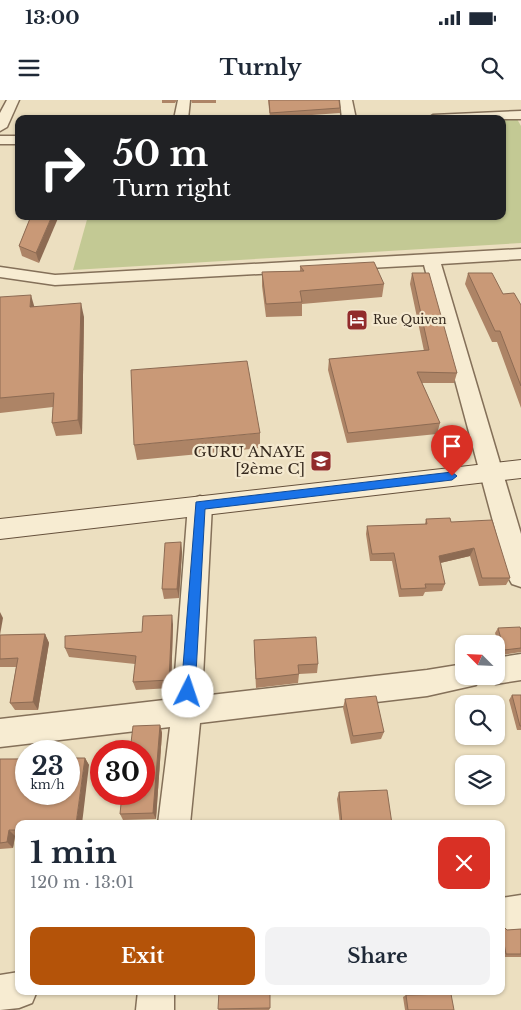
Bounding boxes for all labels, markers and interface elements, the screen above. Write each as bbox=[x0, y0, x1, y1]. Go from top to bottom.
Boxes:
text: 13:00 bbox=[25, 6, 79, 29]
icon: menu bbox=[15, 54, 43, 82]
text: Turnly bbox=[220, 54, 301, 81]
icon: search bbox=[478, 54, 506, 82]
text: 50 m bbox=[113, 132, 208, 175]
icon: right bbox=[30, 135, 95, 200]
text: Turn right bbox=[113, 175, 231, 202]
hotel icon: Rue Quiven bbox=[345, 308, 369, 332]
place label: Rue Quiven bbox=[373, 312, 446, 327]
pin bbox=[431, 425, 473, 476]
icon: arrive bbox=[438, 432, 466, 460]
place label: GURU ANAYE [2ème C] bbox=[194, 442, 305, 478]
school or university icon: GURU ANAYE [2ème C] bbox=[309, 449, 333, 473]
north arrow bbox=[455, 635, 505, 685]
map controls bbox=[455, 635, 505, 805]
position arrow bbox=[161, 665, 213, 717]
button: search bbox=[455, 695, 505, 745]
speed limit sign: 30 bbox=[90, 740, 155, 805]
text: 23 bbox=[31, 751, 64, 782]
button: layers bbox=[455, 755, 505, 805]
text: km/h bbox=[30, 777, 65, 792]
text: 1 min bbox=[30, 834, 117, 871]
button: close bbox=[438, 837, 490, 889]
text: 120 m · 13:01 bbox=[30, 872, 134, 892]
button: Exit bbox=[30, 927, 255, 985]
button: Share bbox=[265, 927, 490, 985]

